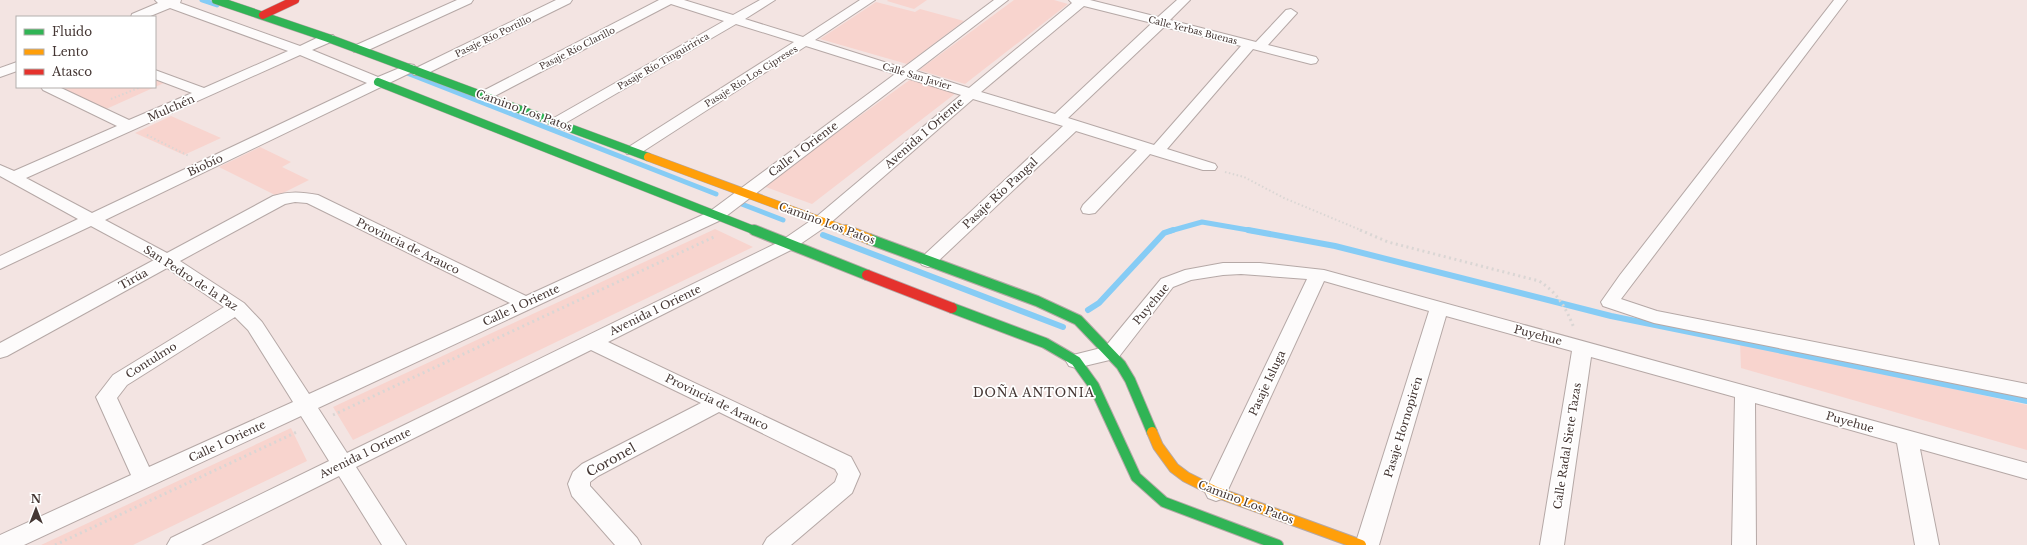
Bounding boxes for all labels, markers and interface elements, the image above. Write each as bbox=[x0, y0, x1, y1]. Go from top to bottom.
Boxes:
street label: Pasaje Río Portillo bbox=[453, 13, 533, 59]
street label: Calle Yerbas Buenas bbox=[1147, 14, 1239, 46]
legend bbox=[16, 16, 156, 88]
text: Fluido bbox=[52, 24, 92, 39]
street label: Pasaje Río Clarillo bbox=[537, 24, 617, 72]
street label: Pasaje Río Tinguiririca bbox=[615, 30, 711, 92]
street label: Pasaje Río Los Cipreses bbox=[703, 43, 799, 109]
text: Lento bbox=[52, 44, 88, 59]
street label: Calle San Javier bbox=[881, 60, 953, 92]
text: Atasco bbox=[51, 64, 92, 79]
street label: Camino Los Patos bbox=[474, 86, 574, 134]
street label: Mulchén bbox=[145, 91, 197, 125]
street label: Avenida 1 Oriente bbox=[881, 95, 966, 172]
street label: Calle 1 Oriente bbox=[766, 118, 840, 180]
street label: Biobío bbox=[185, 151, 225, 179]
street label: Pasaje Río Pangal bbox=[960, 154, 1041, 231]
street label: Camino Los Patos bbox=[777, 199, 877, 247]
street label: Provincia de Arauco bbox=[354, 215, 462, 277]
street label: San Pedro de la Paz bbox=[141, 242, 241, 314]
street label: Tirúa bbox=[116, 265, 151, 293]
street label: Calle 1 Oriente bbox=[480, 281, 562, 329]
street label: Puyehue bbox=[1130, 281, 1172, 327]
street label: Avenida 1 Oriente bbox=[606, 282, 703, 339]
street label: Puyehue bbox=[1512, 322, 1564, 348]
street label: Contulmo bbox=[123, 339, 179, 381]
street label: Pasaje Isluga bbox=[1246, 347, 1289, 418]
street label: Provincia de Arauco bbox=[663, 371, 771, 433]
street label: Pasaje Hornopirén bbox=[1381, 374, 1425, 479]
street label: Calle Radal Siete Tazas bbox=[1550, 382, 1584, 510]
district label: DOÑA ANTONIA bbox=[973, 384, 1095, 400]
street label: Puyehue bbox=[1824, 408, 1876, 436]
street label: Calle 1 Oriente bbox=[186, 417, 268, 465]
street label: Avenida 1 Oriente bbox=[316, 425, 413, 482]
street label: Coronel bbox=[583, 439, 639, 481]
street label: Camino Los Patos bbox=[1196, 477, 1296, 527]
north arrow bbox=[16, 489, 56, 529]
text: N bbox=[31, 492, 42, 506]

